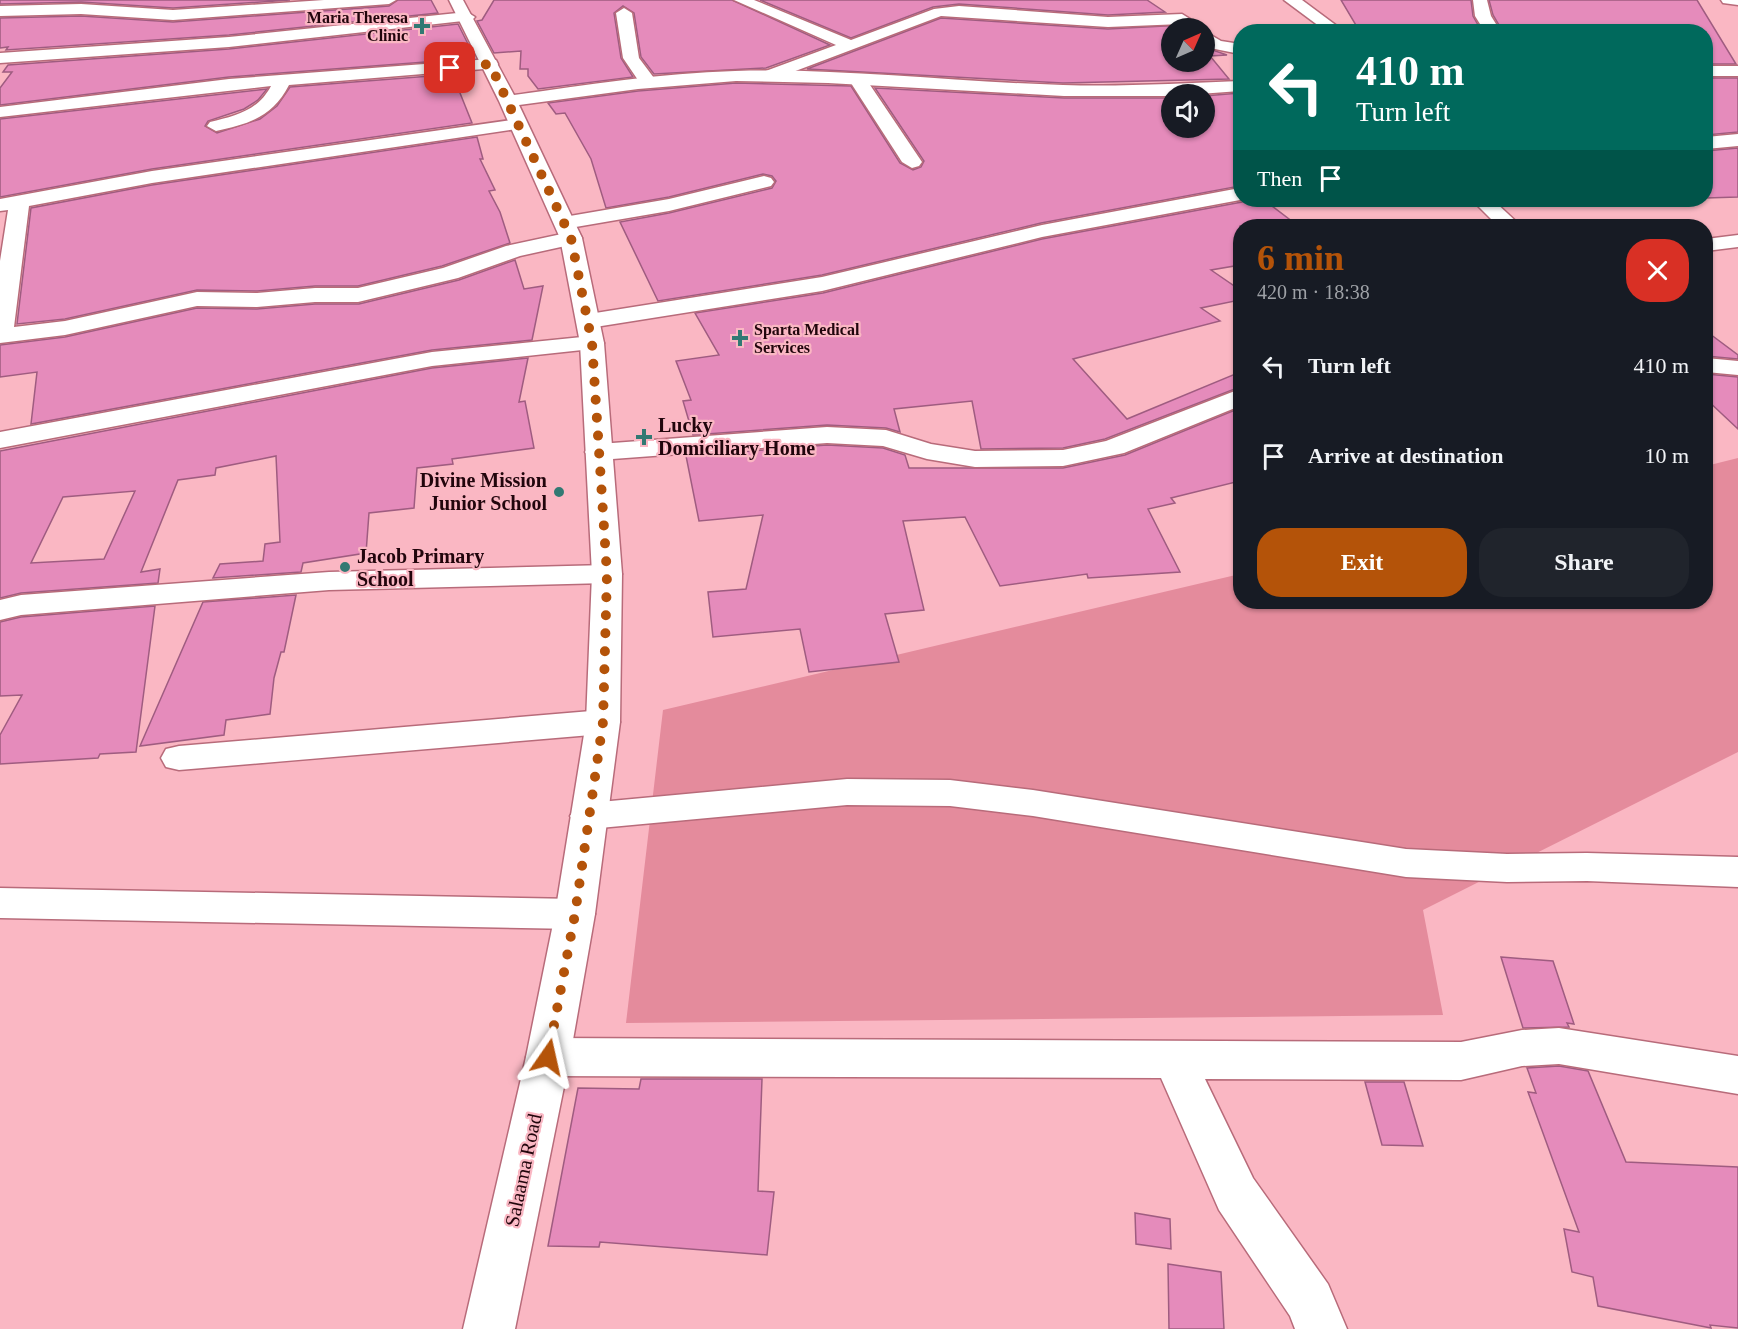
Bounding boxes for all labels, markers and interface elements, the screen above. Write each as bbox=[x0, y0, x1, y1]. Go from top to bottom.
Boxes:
place label: Maria Theresa Clinic bbox=[307, 9, 408, 44]
marker: Maria Theresa Clinic bbox=[413, 17, 431, 35]
north arrow bbox=[1161, 18, 1215, 72]
map controls bbox=[1161, 18, 1215, 138]
pin bbox=[424, 42, 475, 93]
icon: left bbox=[1257, 48, 1335, 126]
text: 410 m bbox=[1356, 48, 1465, 94]
icon: arrive bbox=[433, 51, 466, 84]
button: sound bbox=[1161, 84, 1215, 138]
text: Turn left bbox=[1356, 97, 1450, 127]
icon: arrive bbox=[1314, 162, 1347, 195]
text: Then bbox=[1257, 166, 1302, 191]
text: 6 min bbox=[1257, 238, 1344, 278]
button: close bbox=[1626, 239, 1689, 302]
text: 420 m · 18:38 bbox=[1257, 281, 1370, 303]
place label: Sparta Medical Services bbox=[754, 321, 860, 356]
marker: Sparta Medical Services bbox=[731, 329, 749, 347]
icon: left bbox=[1257, 350, 1290, 383]
text: Turn left bbox=[1308, 353, 1391, 378]
text: 410 m bbox=[1633, 353, 1689, 378]
place label: Lucky Domiciliary Home bbox=[658, 414, 815, 460]
marker: Lucky Domiciliary Home bbox=[635, 428, 653, 446]
icon: arrive bbox=[1257, 440, 1290, 473]
text: Arrive at destination bbox=[1308, 443, 1504, 468]
text: 10 m bbox=[1644, 443, 1689, 468]
place label: Divine Mission Junior School bbox=[420, 469, 547, 514]
marker: Divine Mission Junior School bbox=[552, 485, 566, 499]
button: Exit bbox=[1257, 528, 1467, 597]
button: Share bbox=[1479, 528, 1689, 597]
place label: Jacob Primary School bbox=[357, 545, 484, 590]
marker: Jacob Primary School bbox=[338, 560, 352, 574]
position arrow bbox=[516, 1025, 580, 1089]
street label: Salaama Road bbox=[500, 1111, 546, 1229]

